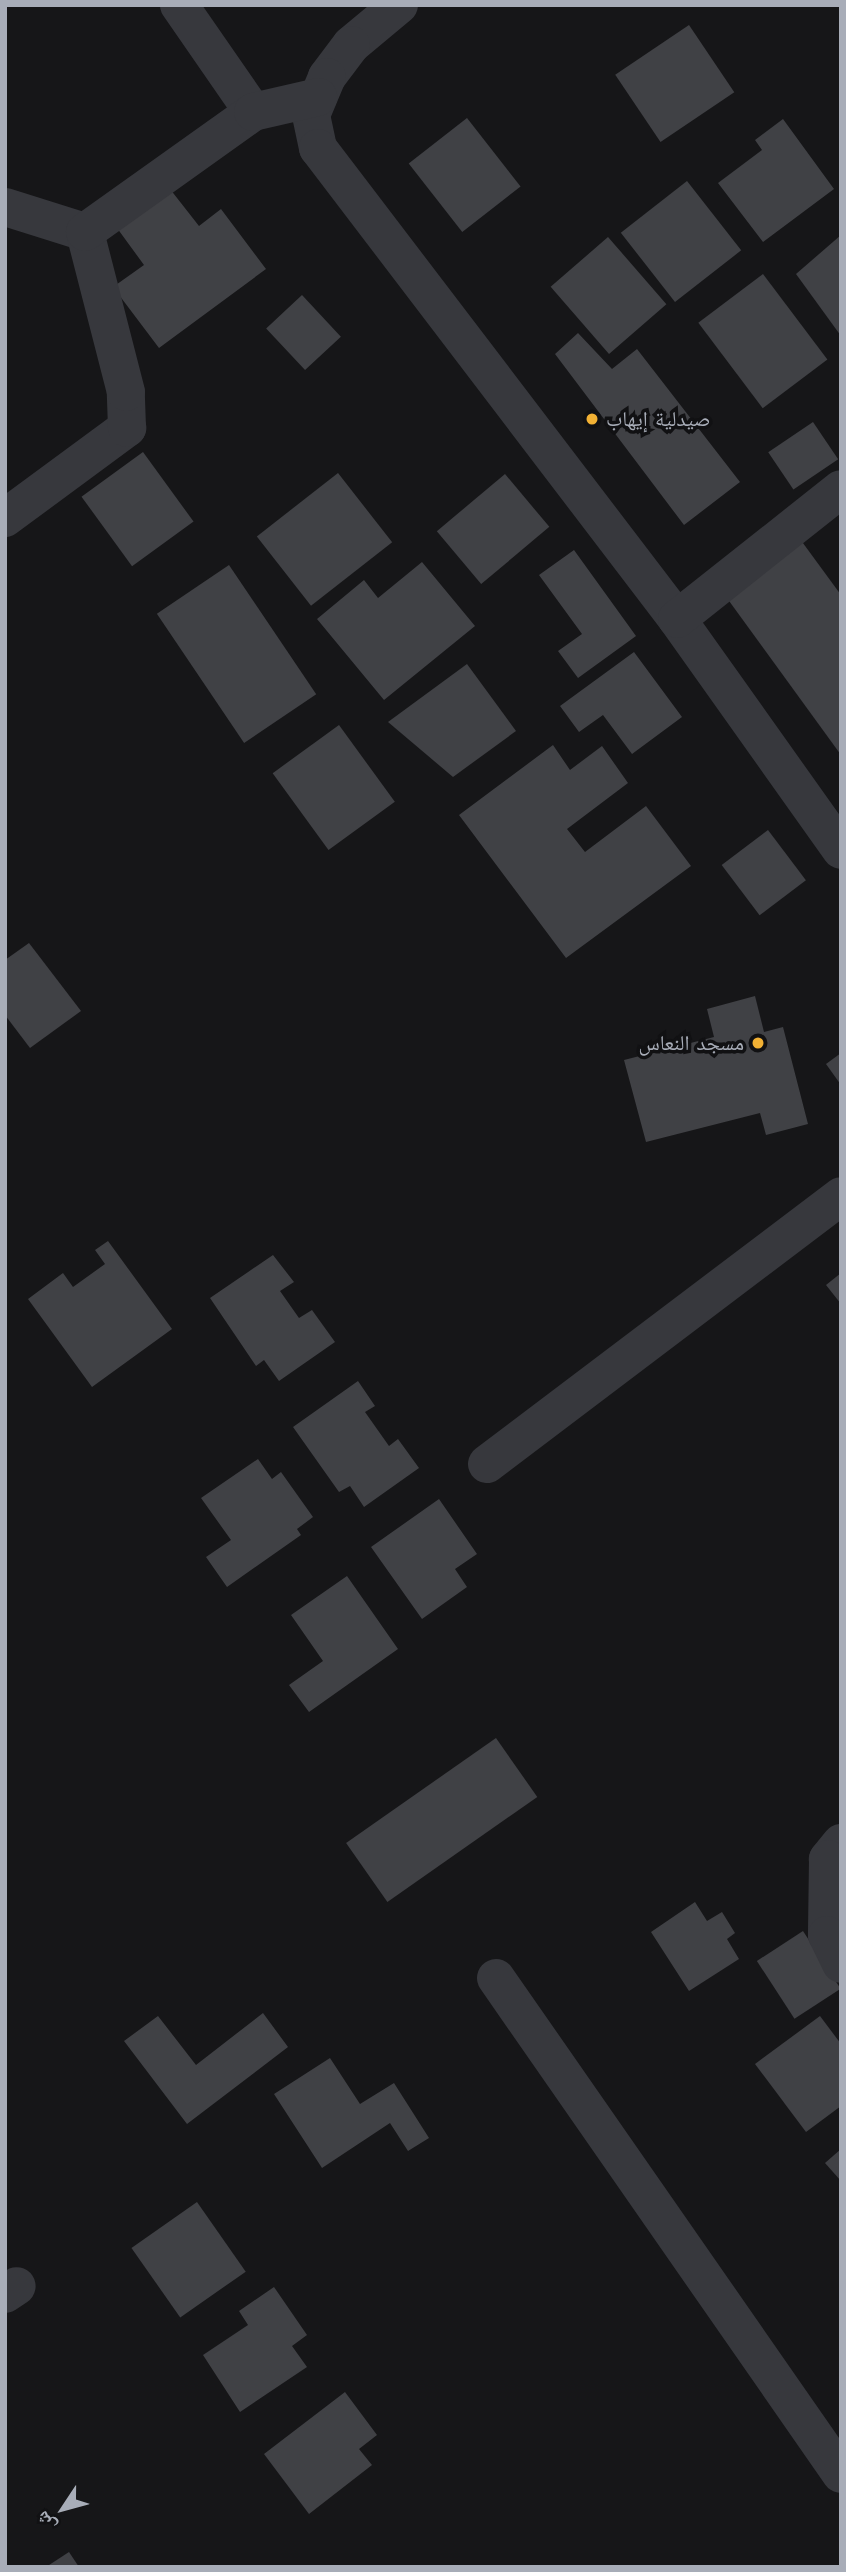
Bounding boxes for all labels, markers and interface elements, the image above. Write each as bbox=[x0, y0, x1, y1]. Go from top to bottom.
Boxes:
place label: صيدلية إيهاب bbox=[606, 406, 710, 432]
marker: صيدلية إيهاب bbox=[584, 411, 600, 427]
place label: مسجد النعاس bbox=[639, 1030, 744, 1056]
marker: مسجد النعاس bbox=[750, 1035, 766, 1051]
north arrow bbox=[28, 2474, 98, 2544]
text: ش bbox=[30, 2507, 61, 2537]

